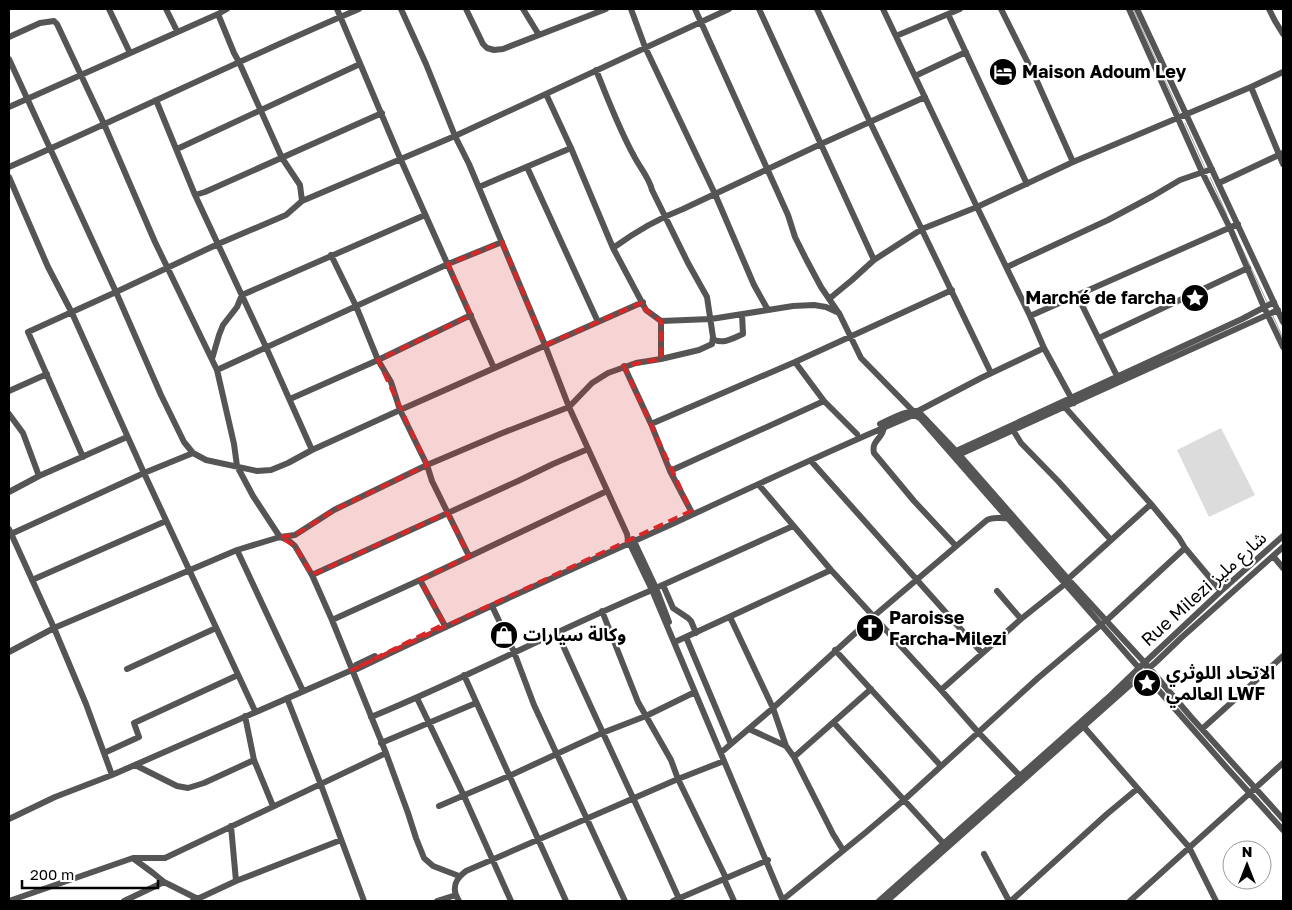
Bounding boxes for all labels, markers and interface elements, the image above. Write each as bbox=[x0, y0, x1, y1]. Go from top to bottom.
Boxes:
hotel icon: Maison Adoum Ley bbox=[988, 57, 1018, 87]
place label: Maison Adoum Ley bbox=[1022, 60, 1187, 82]
place icon: Marché de farcha bbox=[1180, 283, 1210, 313]
place label: Marché de farcha bbox=[1025, 286, 1176, 308]
street label: Rue Milezi شارع مليز bbox=[1136, 526, 1273, 653]
place label: Paroisse Farcha-Milezi bbox=[889, 606, 1007, 649]
church icon: Paroisse Farcha-Milezi bbox=[855, 613, 885, 643]
shop icon: وكالة سيارات bbox=[489, 620, 519, 650]
place label: وكالة سيارات bbox=[523, 623, 626, 646]
place label: الاتحاد اللوثري العالمي LWF bbox=[1166, 661, 1275, 708]
place icon: الاتحاد اللوثري العالمي LWF bbox=[1132, 668, 1162, 698]
north arrow bbox=[1222, 840, 1272, 890]
text: N bbox=[1242, 843, 1252, 860]
scale bar bbox=[22, 858, 159, 890]
text: 200 m bbox=[30, 865, 74, 883]

